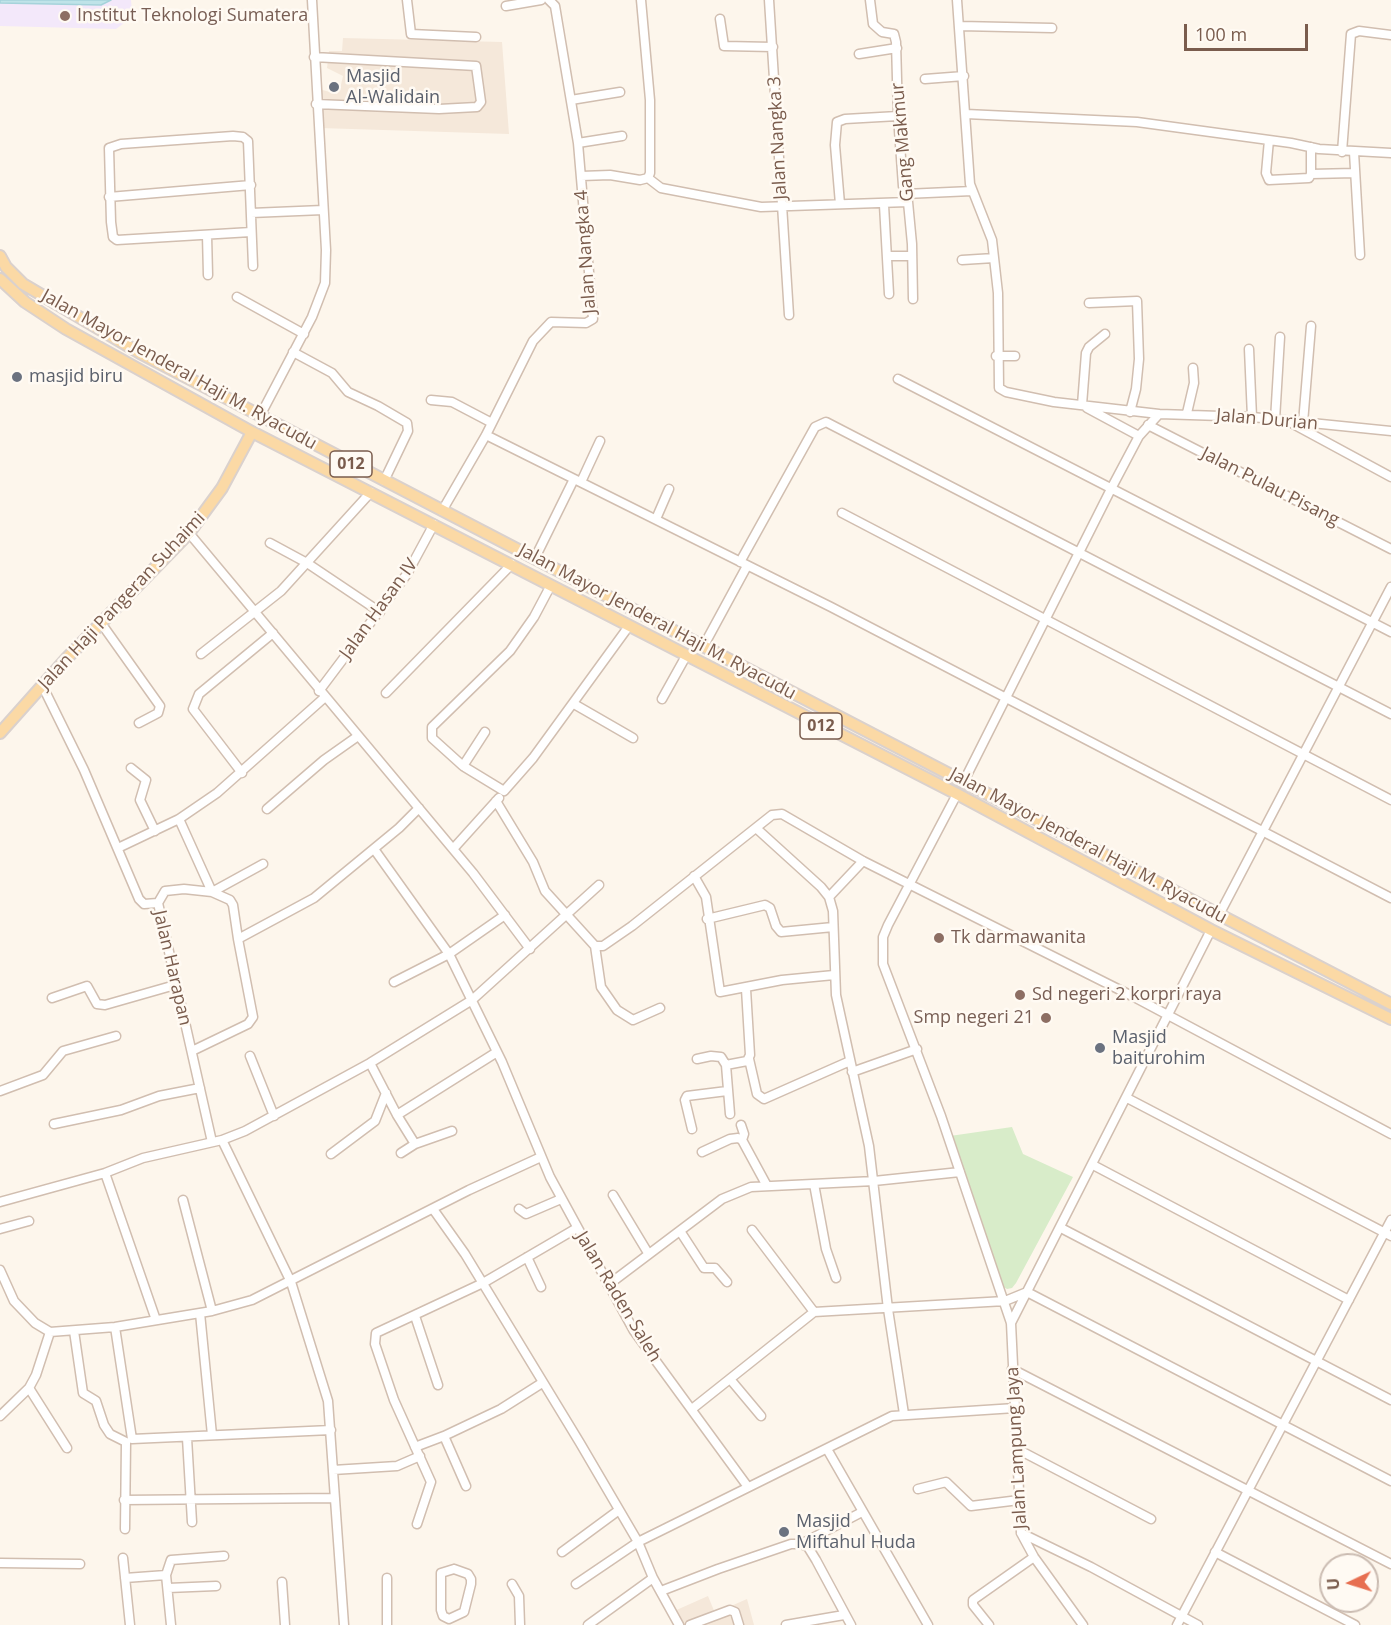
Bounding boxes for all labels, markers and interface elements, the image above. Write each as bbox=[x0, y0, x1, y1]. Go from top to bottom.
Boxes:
place label: Institut Teknologi Sumatera bbox=[77, 5, 308, 27]
marker: Institut Teknologi Sumatera bbox=[58, 9, 72, 23]
scale bar bbox=[1187, 12, 1312, 50]
text: 100 m bbox=[1195, 22, 1247, 46]
place label: Masjid Al-Walidain bbox=[346, 66, 440, 109]
street label: Jalan Nangka 3 bbox=[764, 76, 792, 200]
marker: Masjid Al-Walidain bbox=[327, 80, 341, 94]
street label: Gang Makmur bbox=[887, 82, 919, 202]
street label: Jalan Nangka 4 bbox=[571, 189, 601, 315]
street label: Jalan Mayor Jenderal Haji M. Ryacudu bbox=[38, 285, 320, 455]
place label: masjid biru bbox=[29, 366, 123, 388]
marker: masjid biru bbox=[10, 370, 24, 384]
street label: Jalan Durian bbox=[1215, 405, 1319, 435]
street label: Jalan Pulau Pisang bbox=[1197, 443, 1343, 531]
road number: 012 bbox=[330, 451, 372, 477]
street label: Jalan Haji Pangeran Suhaimi bbox=[34, 508, 210, 694]
street label: Jalan Mayor Jenderal Haji M. Ryacudu bbox=[514, 539, 800, 705]
street label: Jalan Hasan IV bbox=[335, 555, 423, 663]
road number: 012 bbox=[800, 713, 842, 739]
street label: Jalan Mayor Jenderal Haji M. Ryacudu bbox=[945, 763, 1231, 929]
street label: Jalan Harapan bbox=[148, 908, 196, 1028]
place label: Tk darmawanita bbox=[951, 927, 1086, 949]
marker: Tk darmawanita bbox=[932, 931, 946, 945]
place label: Sd negeri 2 korpri raya bbox=[1032, 984, 1222, 1006]
marker: Sd negeri 2 korpri raya bbox=[1013, 988, 1027, 1002]
place label: Smp negeri 21 bbox=[914, 1007, 1034, 1029]
marker: Smp negeri 21 bbox=[1039, 1011, 1053, 1025]
place label: Masjid baiturohim bbox=[1112, 1027, 1205, 1070]
marker: Masjid baiturohim bbox=[1093, 1041, 1107, 1055]
street label: Jalan Raden Saleh bbox=[570, 1228, 666, 1366]
street label: Jalan Lampung Jaya bbox=[1002, 1366, 1032, 1530]
place label: Masjid Miftahul Huda bbox=[796, 1511, 916, 1553]
marker: Masjid Miftahul Huda bbox=[777, 1525, 791, 1539]
north arrow bbox=[1319, 1553, 1379, 1613]
text: U bbox=[1322, 1577, 1344, 1591]

